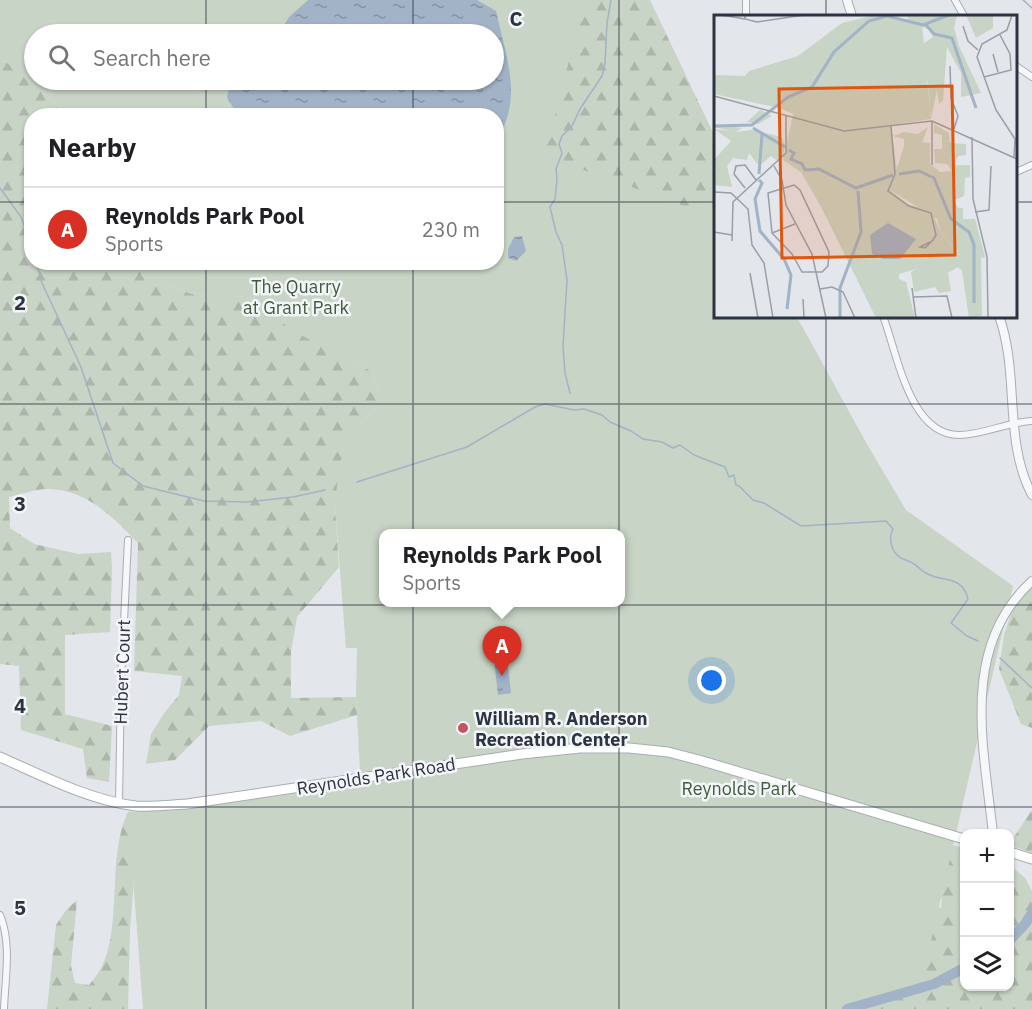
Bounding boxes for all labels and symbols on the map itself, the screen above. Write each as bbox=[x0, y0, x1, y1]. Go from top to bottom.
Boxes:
text: C bbox=[509, 5, 523, 32]
inset map bbox=[714, 15, 1017, 318]
park label: The Quarry at Grant Park bbox=[243, 275, 350, 319]
text: 2 bbox=[14, 289, 26, 316]
text: 3 bbox=[14, 490, 26, 517]
street label: Hubert Court bbox=[109, 619, 135, 725]
pin: A bbox=[482, 626, 522, 676]
your location bbox=[697, 666, 726, 695]
text: 4 bbox=[14, 692, 26, 719]
place label: William R. Anderson Recreation Center bbox=[475, 707, 647, 751]
marker: William R. Anderson Recreation Center bbox=[456, 721, 470, 735]
street label: Reynolds Park Road bbox=[295, 752, 457, 800]
park label: Reynolds Park bbox=[681, 777, 797, 800]
text: 5 bbox=[14, 894, 26, 921]

